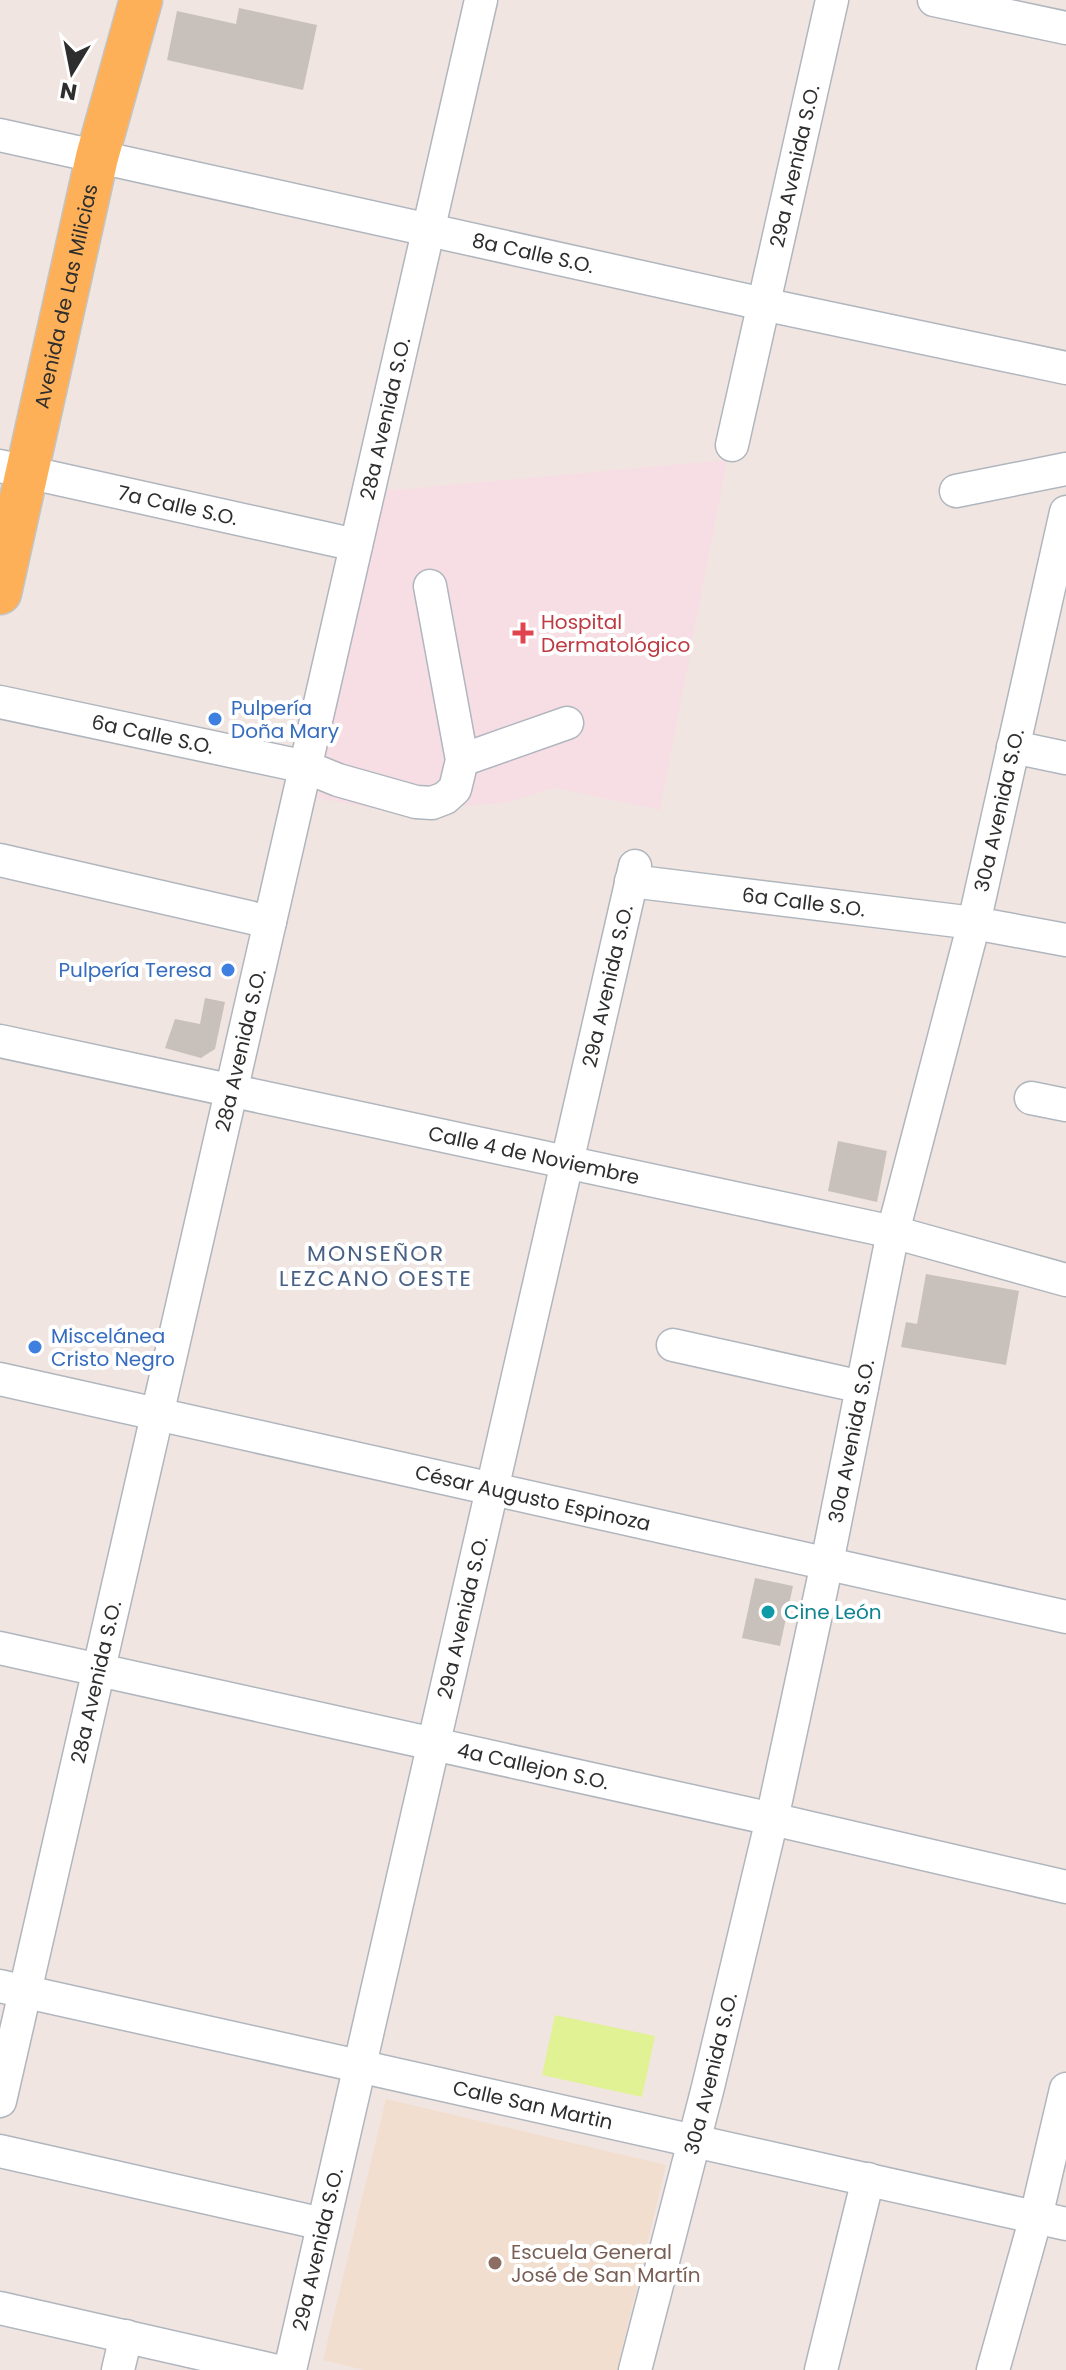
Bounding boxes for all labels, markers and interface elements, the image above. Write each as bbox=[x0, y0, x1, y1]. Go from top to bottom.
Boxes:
north arrow bbox=[32, 32, 112, 112]
text: N bbox=[58, 75, 79, 108]
street label: 29a Avenida S.O. bbox=[763, 82, 827, 250]
street label: Avenida de Las Milicias bbox=[27, 181, 105, 411]
street label: 8a Calle S.O. bbox=[470, 226, 597, 280]
street label: 28a Avenida S.O. bbox=[353, 334, 417, 503]
street label: 7a Calle S.O. bbox=[115, 479, 240, 532]
place label: Hospital Dermatológico bbox=[541, 608, 690, 659]
marker: Hospital Dermatológico bbox=[512, 622, 534, 644]
place label: Pulpería Doña Mary bbox=[231, 694, 339, 745]
street label: 6a Calle S.O. bbox=[89, 708, 216, 761]
marker: Pulpería Doña Mary bbox=[206, 710, 224, 728]
street label: 30a Avenida S.O. bbox=[967, 726, 1031, 895]
street label: 6a Calle S.O. bbox=[740, 881, 867, 924]
street label: 29a Avenida S.O. bbox=[575, 902, 640, 1070]
place label: Pulpería Teresa bbox=[59, 956, 212, 984]
marker: Pulpería Teresa bbox=[219, 961, 237, 979]
street label: 28a Avenida S.O. bbox=[208, 966, 273, 1134]
street label: Calle 4 de Noviembre bbox=[426, 1119, 642, 1191]
district label: MONSEÑOR LEZCANO OESTE bbox=[279, 1238, 473, 1294]
place label: Miscelánea Cristo Negro bbox=[51, 1322, 175, 1373]
marker: Miscelánea Cristo Negro bbox=[26, 1338, 44, 1356]
street label: 30a Avenida S.O. bbox=[821, 1357, 881, 1525]
street label: César Augusto Espinoza bbox=[412, 1458, 653, 1538]
street label: 29a Avenida S.O. bbox=[430, 1533, 495, 1702]
street label: 28a Avenida S.O. bbox=[64, 1598, 128, 1766]
place label: Cine León bbox=[784, 1598, 882, 1626]
marker: Cine León bbox=[759, 1603, 777, 1621]
street label: 4a Callejon S.O. bbox=[455, 1736, 612, 1796]
street label: 30a Avenida S.O. bbox=[677, 1989, 744, 2158]
street label: Calle San Martin bbox=[450, 2074, 616, 2136]
street label: 29a Avenida S.O. bbox=[286, 2165, 350, 2333]
place label: Escuela General José de San Martín bbox=[511, 2238, 700, 2289]
marker: Escuela General José de San Martín bbox=[486, 2254, 504, 2272]

